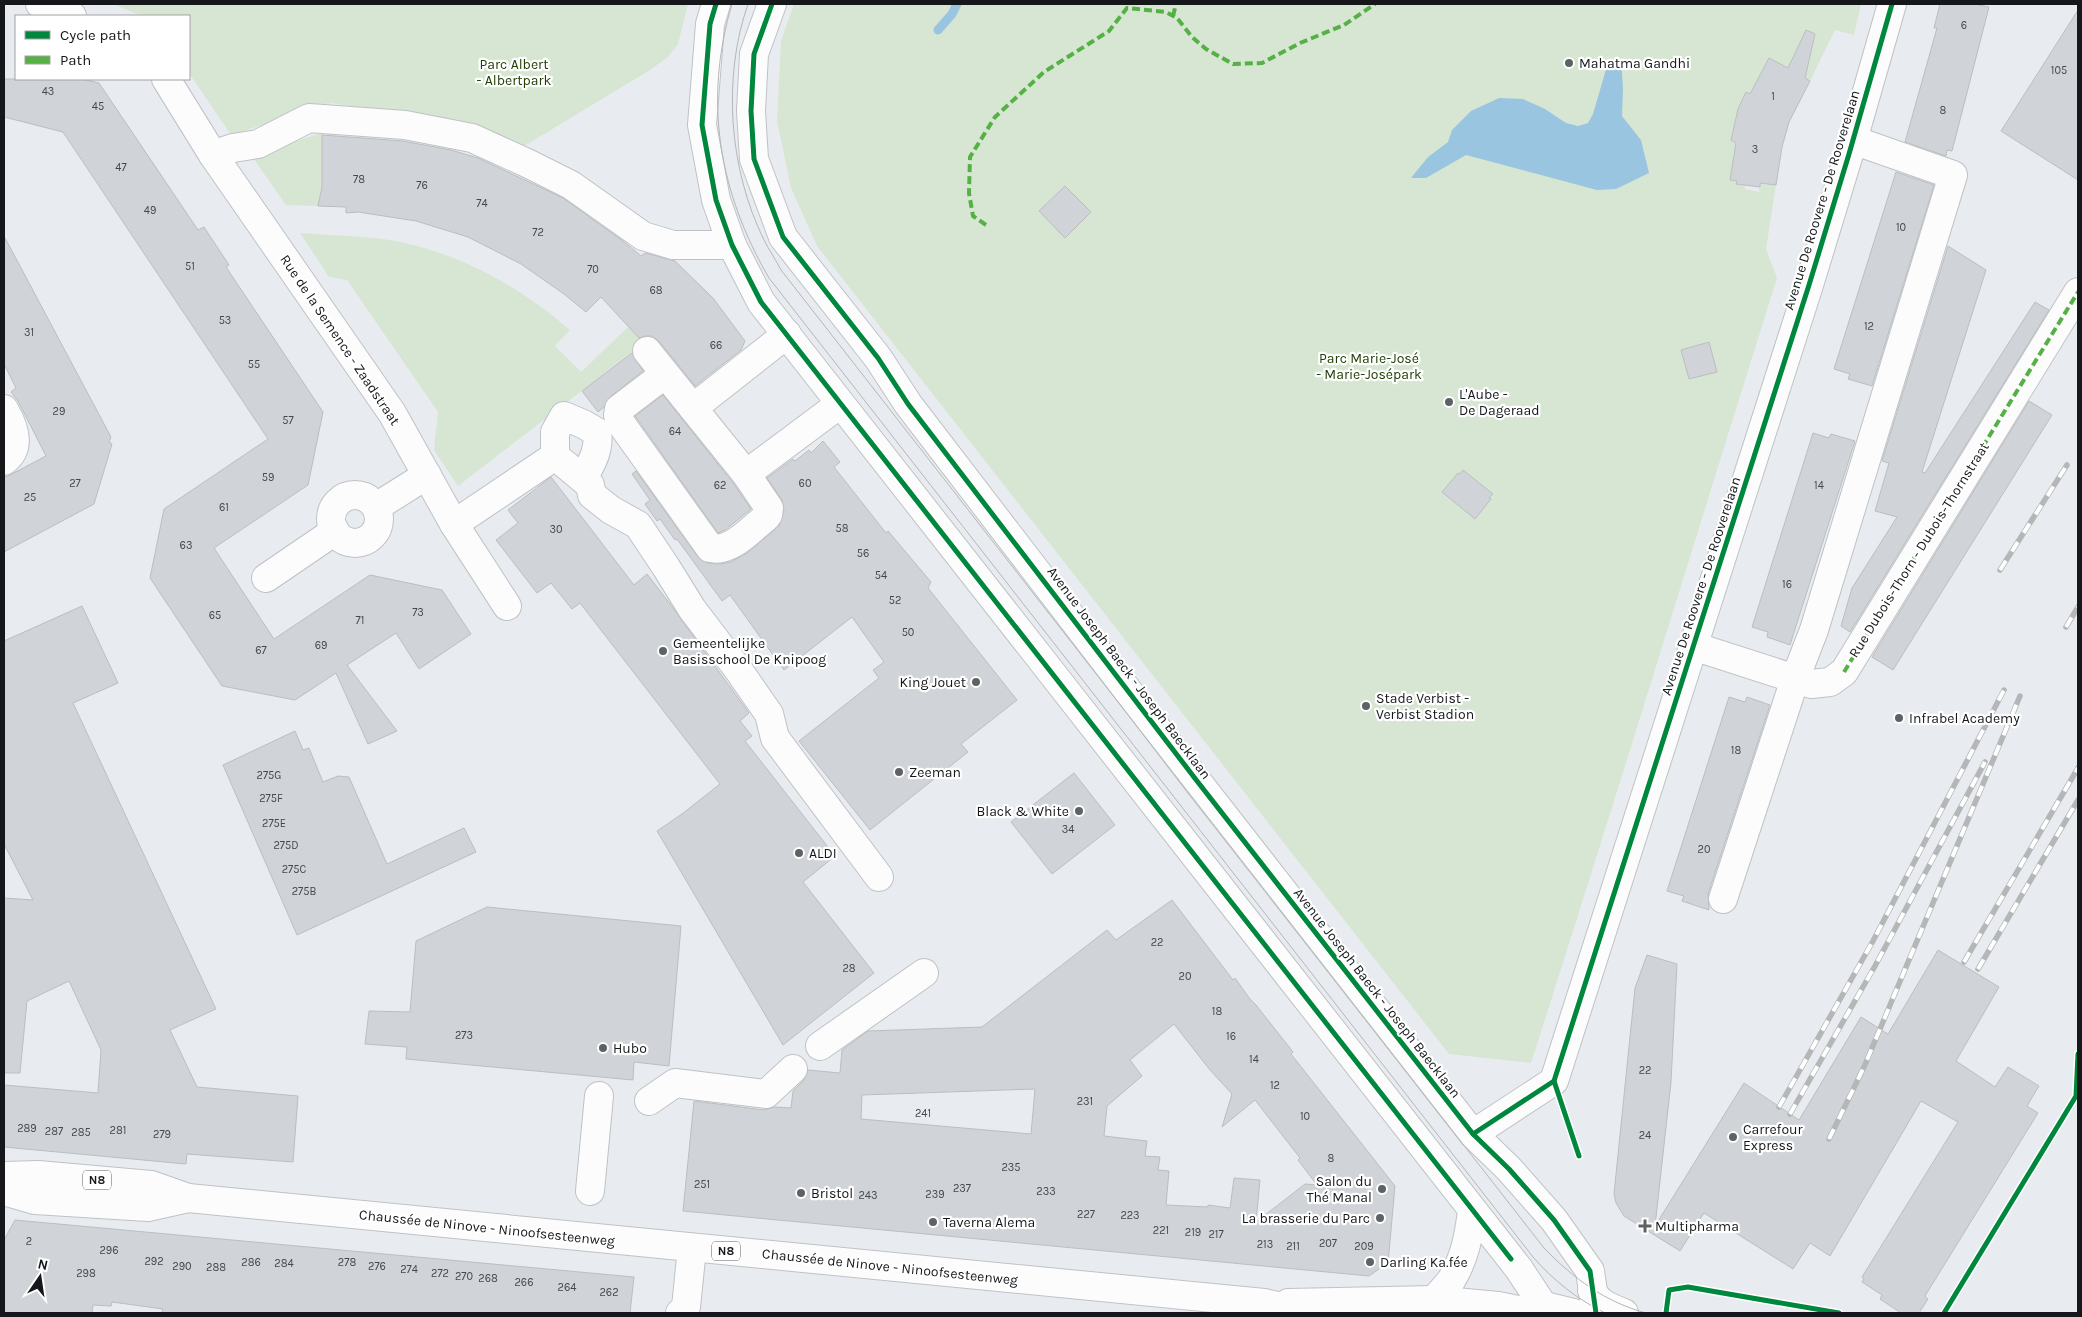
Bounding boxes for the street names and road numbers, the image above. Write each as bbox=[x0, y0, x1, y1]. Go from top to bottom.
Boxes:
street label: Avenue De Roovere - De Rooverelaan bbox=[1780, 88, 1864, 312]
street label: Rue de la Semence - Zaadstraat bbox=[276, 252, 404, 428]
street label: Rue Dubois-Thorn - Dubois-Thornstraat bbox=[1845, 439, 1993, 661]
street label: Avenue De Roovere - De Rooverelaan bbox=[1658, 475, 1744, 697]
street label: Avenue Joseph Baeck - Joseph Baecklaan bbox=[1043, 563, 1215, 783]
street label: Avenue Joseph Baeck - Joseph Baecklaan bbox=[1290, 885, 1464, 1101]
road number: N8 bbox=[83, 1170, 111, 1190]
street label: Chaussée de Ninove - Ninoofsesteenweg bbox=[358, 1206, 616, 1250]
road number: N8 bbox=[712, 1242, 740, 1260]
street label: Chaussée de Ninove - Ninoofsesteenweg bbox=[761, 1245, 1019, 1289]

